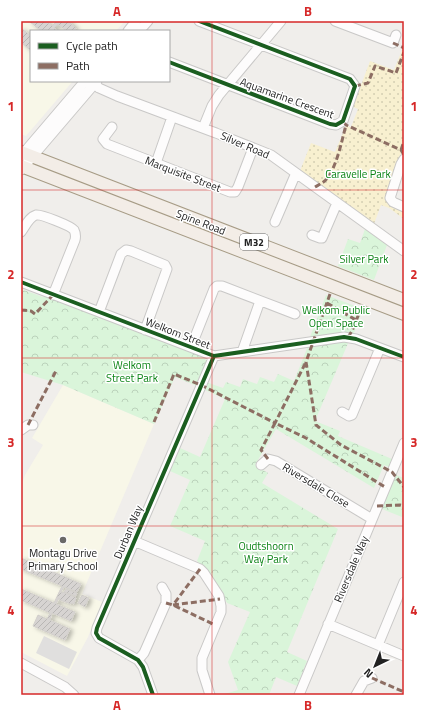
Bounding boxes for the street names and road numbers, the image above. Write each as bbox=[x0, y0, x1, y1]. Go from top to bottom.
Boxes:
street label: Aquamarine Crescent bbox=[238, 74, 336, 122]
street label: Silver Road bbox=[218, 128, 272, 163]
street label: Marquisite Street bbox=[143, 152, 223, 196]
street label: Spine Road bbox=[174, 205, 228, 239]
road number: M32 bbox=[240, 234, 268, 250]
street label: Welkom Street bbox=[143, 313, 213, 353]
street label: Riversdale Close bbox=[279, 459, 353, 512]
street label: Durban Way bbox=[110, 502, 147, 561]
street label: Riversdale Way bbox=[330, 533, 373, 605]

